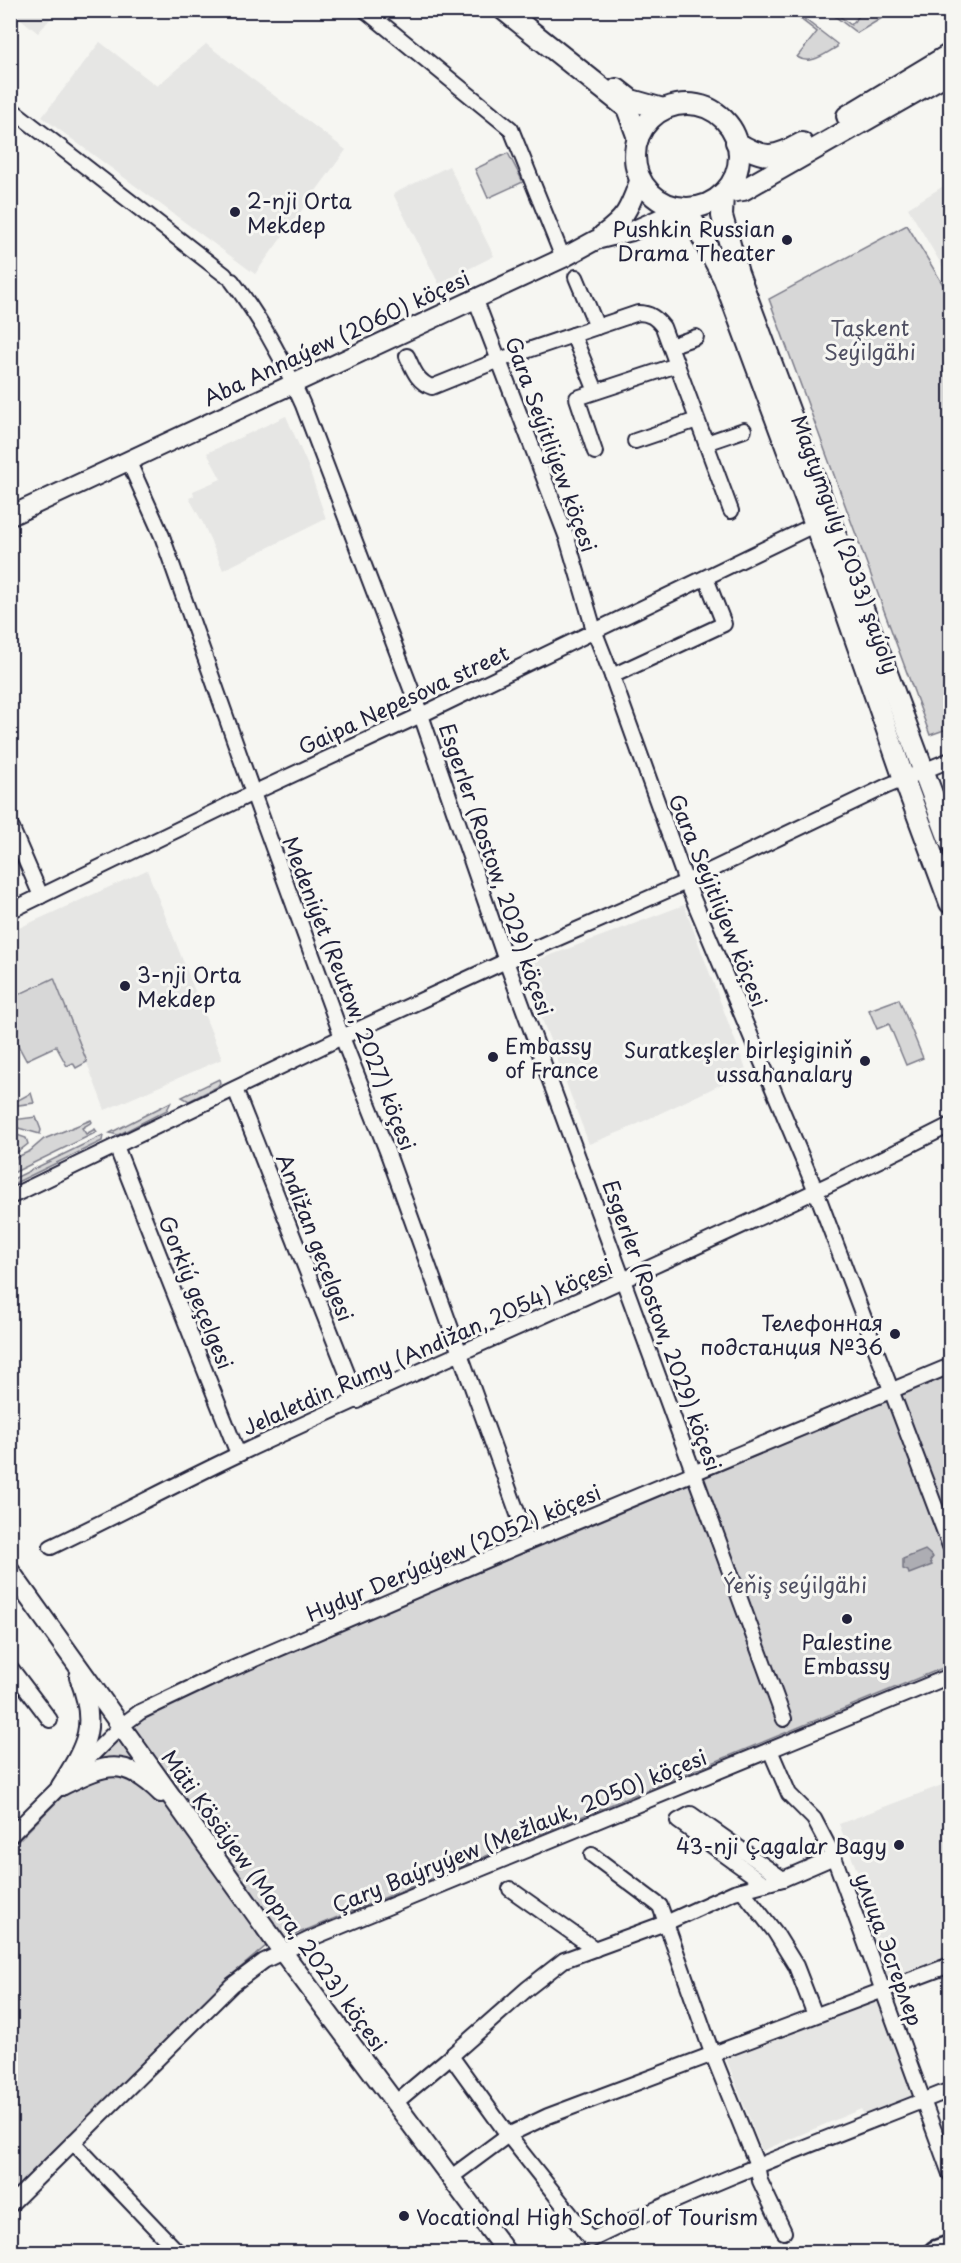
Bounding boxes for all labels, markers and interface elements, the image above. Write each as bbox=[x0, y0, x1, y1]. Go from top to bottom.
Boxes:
place label: 2-nji Orta Mekdep bbox=[247, 184, 352, 240]
marker: 2-nji Orta Mekdep bbox=[228, 205, 242, 219]
place label: Pushkin Russian Drama Theater bbox=[613, 212, 775, 268]
marker: Pushkin Russian Drama Theater bbox=[780, 233, 794, 247]
street label: Aba Annaýew (2060) köçesi bbox=[197, 261, 475, 413]
park label: Taşkent Seýilgähi bbox=[824, 311, 916, 367]
street label: Gara Seýitliýew köçesi bbox=[498, 332, 606, 556]
street label: Magtymguly (2033) şaýoly bbox=[784, 410, 908, 678]
street label: Gaipa Nepesova street bbox=[292, 636, 514, 762]
street label: Esgerler (Rostow, 2029) köçesi bbox=[432, 718, 562, 1020]
street label: Gara Seýitliýew köçesi bbox=[662, 789, 776, 1011]
street label: Medeniýet (Reutow, 2027) köçesi bbox=[275, 831, 425, 1155]
place label: 3-nji Orta Mekdep bbox=[137, 958, 242, 1014]
marker: 3-nji Orta Mekdep bbox=[118, 979, 132, 993]
place label: Embassy of France bbox=[505, 1029, 599, 1085]
place label: Suratkeşler birleşiginiň ussahanalary bbox=[624, 1033, 853, 1089]
marker: Embassy of France bbox=[486, 1050, 500, 1064]
marker: Suratkeşler birleşiginiň ussahanalary bbox=[858, 1054, 872, 1068]
street label: Andižan geçelgesi bbox=[269, 1149, 363, 1325]
street label: Esgerler (Rostow, 2029) köçesi bbox=[595, 1175, 731, 1475]
street label: Gorkiý geçelgesi bbox=[152, 1210, 242, 1374]
street label: Jelaletdin Rumy (Andižan, 2054) köçesi bbox=[237, 1250, 617, 1442]
place label: Телефонная подстанция №36 bbox=[700, 1306, 883, 1362]
marker: Телефонная подстанция №36 bbox=[888, 1327, 902, 1341]
street label: Hydyr Derýaýew (2052) köçesi bbox=[301, 1475, 605, 1629]
park label: Ýeňiş seýilgähi bbox=[723, 1568, 867, 1600]
marker: Palestine Embassy bbox=[840, 1612, 854, 1626]
place label: Palestine Embassy bbox=[801, 1625, 893, 1681]
street label: Çary Baýryýew (Mežlauk, 2050) köçesi bbox=[327, 1740, 711, 1920]
street label: Mäti Kösäýew (Mopra, 2023) köçesi bbox=[155, 1743, 395, 2057]
place label: 43-nji Çagalar Bagy bbox=[676, 1829, 887, 1861]
marker: 43-nji Çagalar Bagy bbox=[892, 1838, 906, 1852]
street label: улица Эсгерлер bbox=[847, 1868, 933, 2030]
place label: Vocational High School of Tourism bbox=[416, 2200, 758, 2232]
marker: Vocational High School of Tourism bbox=[397, 2209, 411, 2223]

